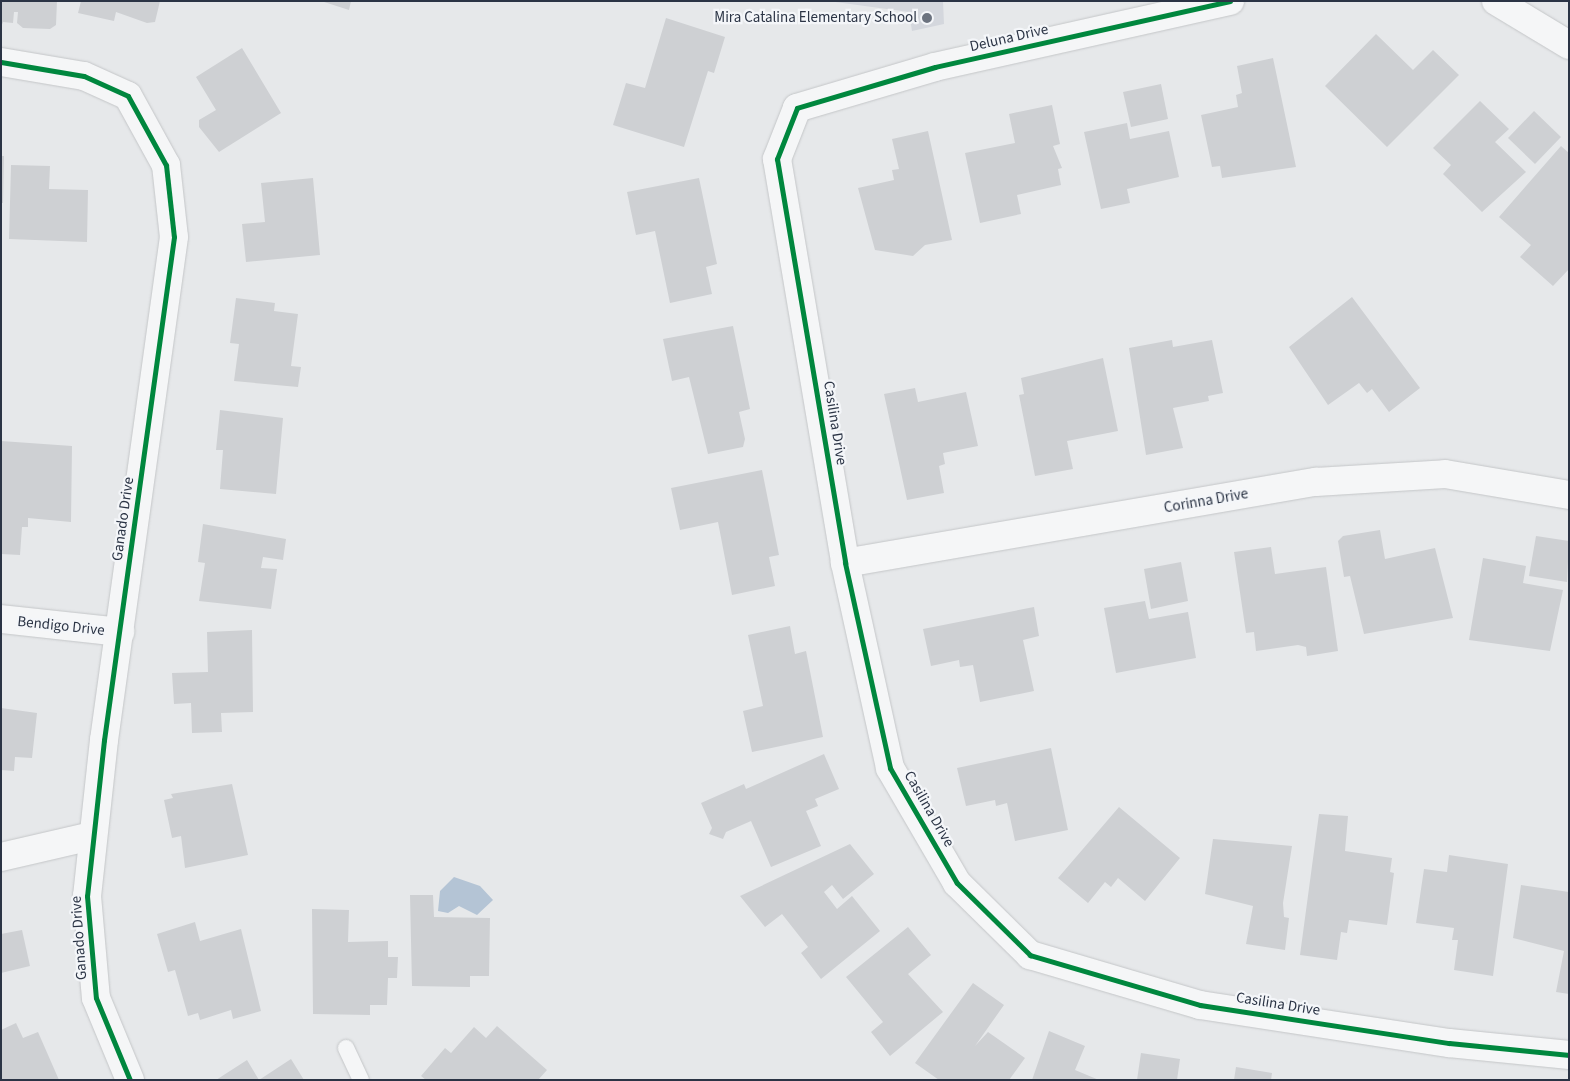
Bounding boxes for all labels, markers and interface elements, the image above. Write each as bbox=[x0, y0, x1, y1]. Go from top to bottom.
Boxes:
place label: Mira Catalina Elementary School bbox=[714, 9, 917, 27]
marker: Mira Catalina Elementary School bbox=[921, 12, 933, 24]
street label: Deluna Drive bbox=[968, 20, 1050, 56]
street label: Casilina Drive bbox=[819, 380, 851, 466]
street label: Ganado Drive bbox=[108, 476, 138, 562]
street label: Corinna Drive bbox=[1163, 485, 1249, 517]
street label: Bendigo Drive bbox=[17, 612, 105, 640]
street label: Casilina Drive bbox=[900, 768, 958, 850]
street label: Ganado Drive bbox=[67, 895, 91, 981]
street label: Casilina Drive bbox=[1235, 988, 1321, 1020]

